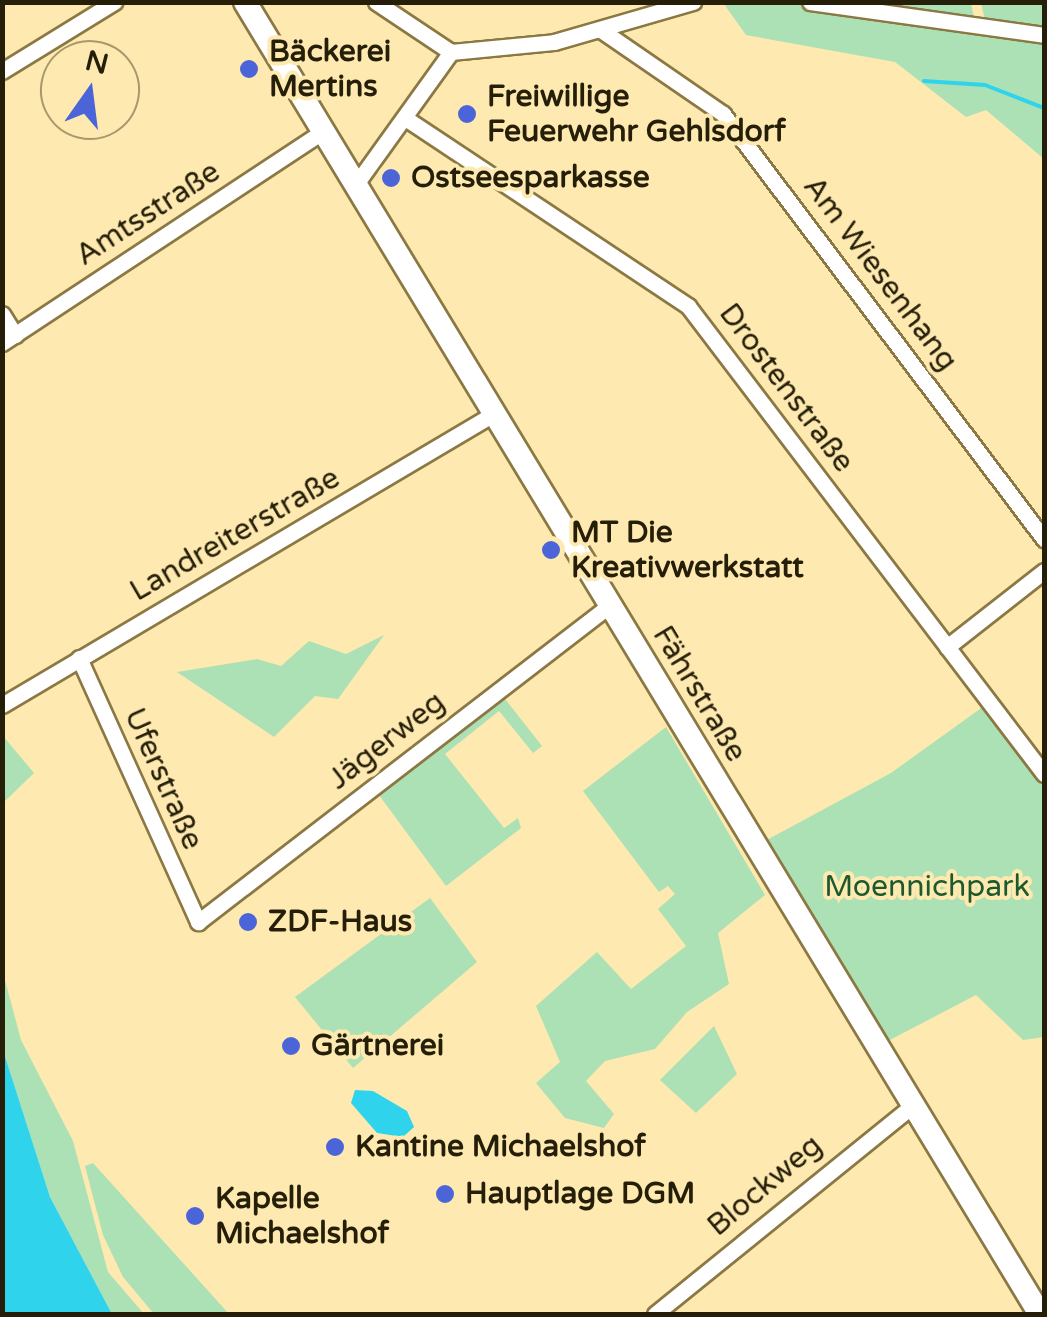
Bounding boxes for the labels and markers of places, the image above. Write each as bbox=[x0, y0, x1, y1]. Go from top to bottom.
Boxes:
place label: Bäckerei Mertins bbox=[269, 34, 391, 104]
marker: Bäckerei Mertins bbox=[238, 58, 260, 80]
place label: Freiwillige Feuerwehr Gehlsdorf bbox=[487, 79, 786, 150]
marker: Freiwillige Feuerwehr Gehlsdorf bbox=[456, 103, 478, 125]
place label: Ostseesparkasse bbox=[411, 160, 650, 196]
marker: Ostseesparkasse bbox=[380, 167, 402, 189]
place label: MT Die Kreativwerkstatt bbox=[571, 515, 804, 586]
marker: MT Die Kreativwerkstatt bbox=[540, 539, 562, 561]
place label: ZDF-Haus bbox=[268, 904, 412, 940]
marker: ZDF-Haus bbox=[237, 911, 259, 933]
place label: Gärtnerei bbox=[311, 1028, 444, 1064]
marker: Gärtnerei bbox=[280, 1035, 302, 1057]
place label: Kantine Michaelshof bbox=[355, 1129, 646, 1165]
marker: Kantine Michaelshof bbox=[324, 1136, 346, 1158]
place label: Hauptlage DGM bbox=[465, 1176, 695, 1212]
place label: Kapelle Michaelshof bbox=[215, 1181, 389, 1252]
marker: Hauptlage DGM bbox=[434, 1183, 456, 1205]
marker: Kapelle Michaelshof bbox=[184, 1205, 206, 1227]

